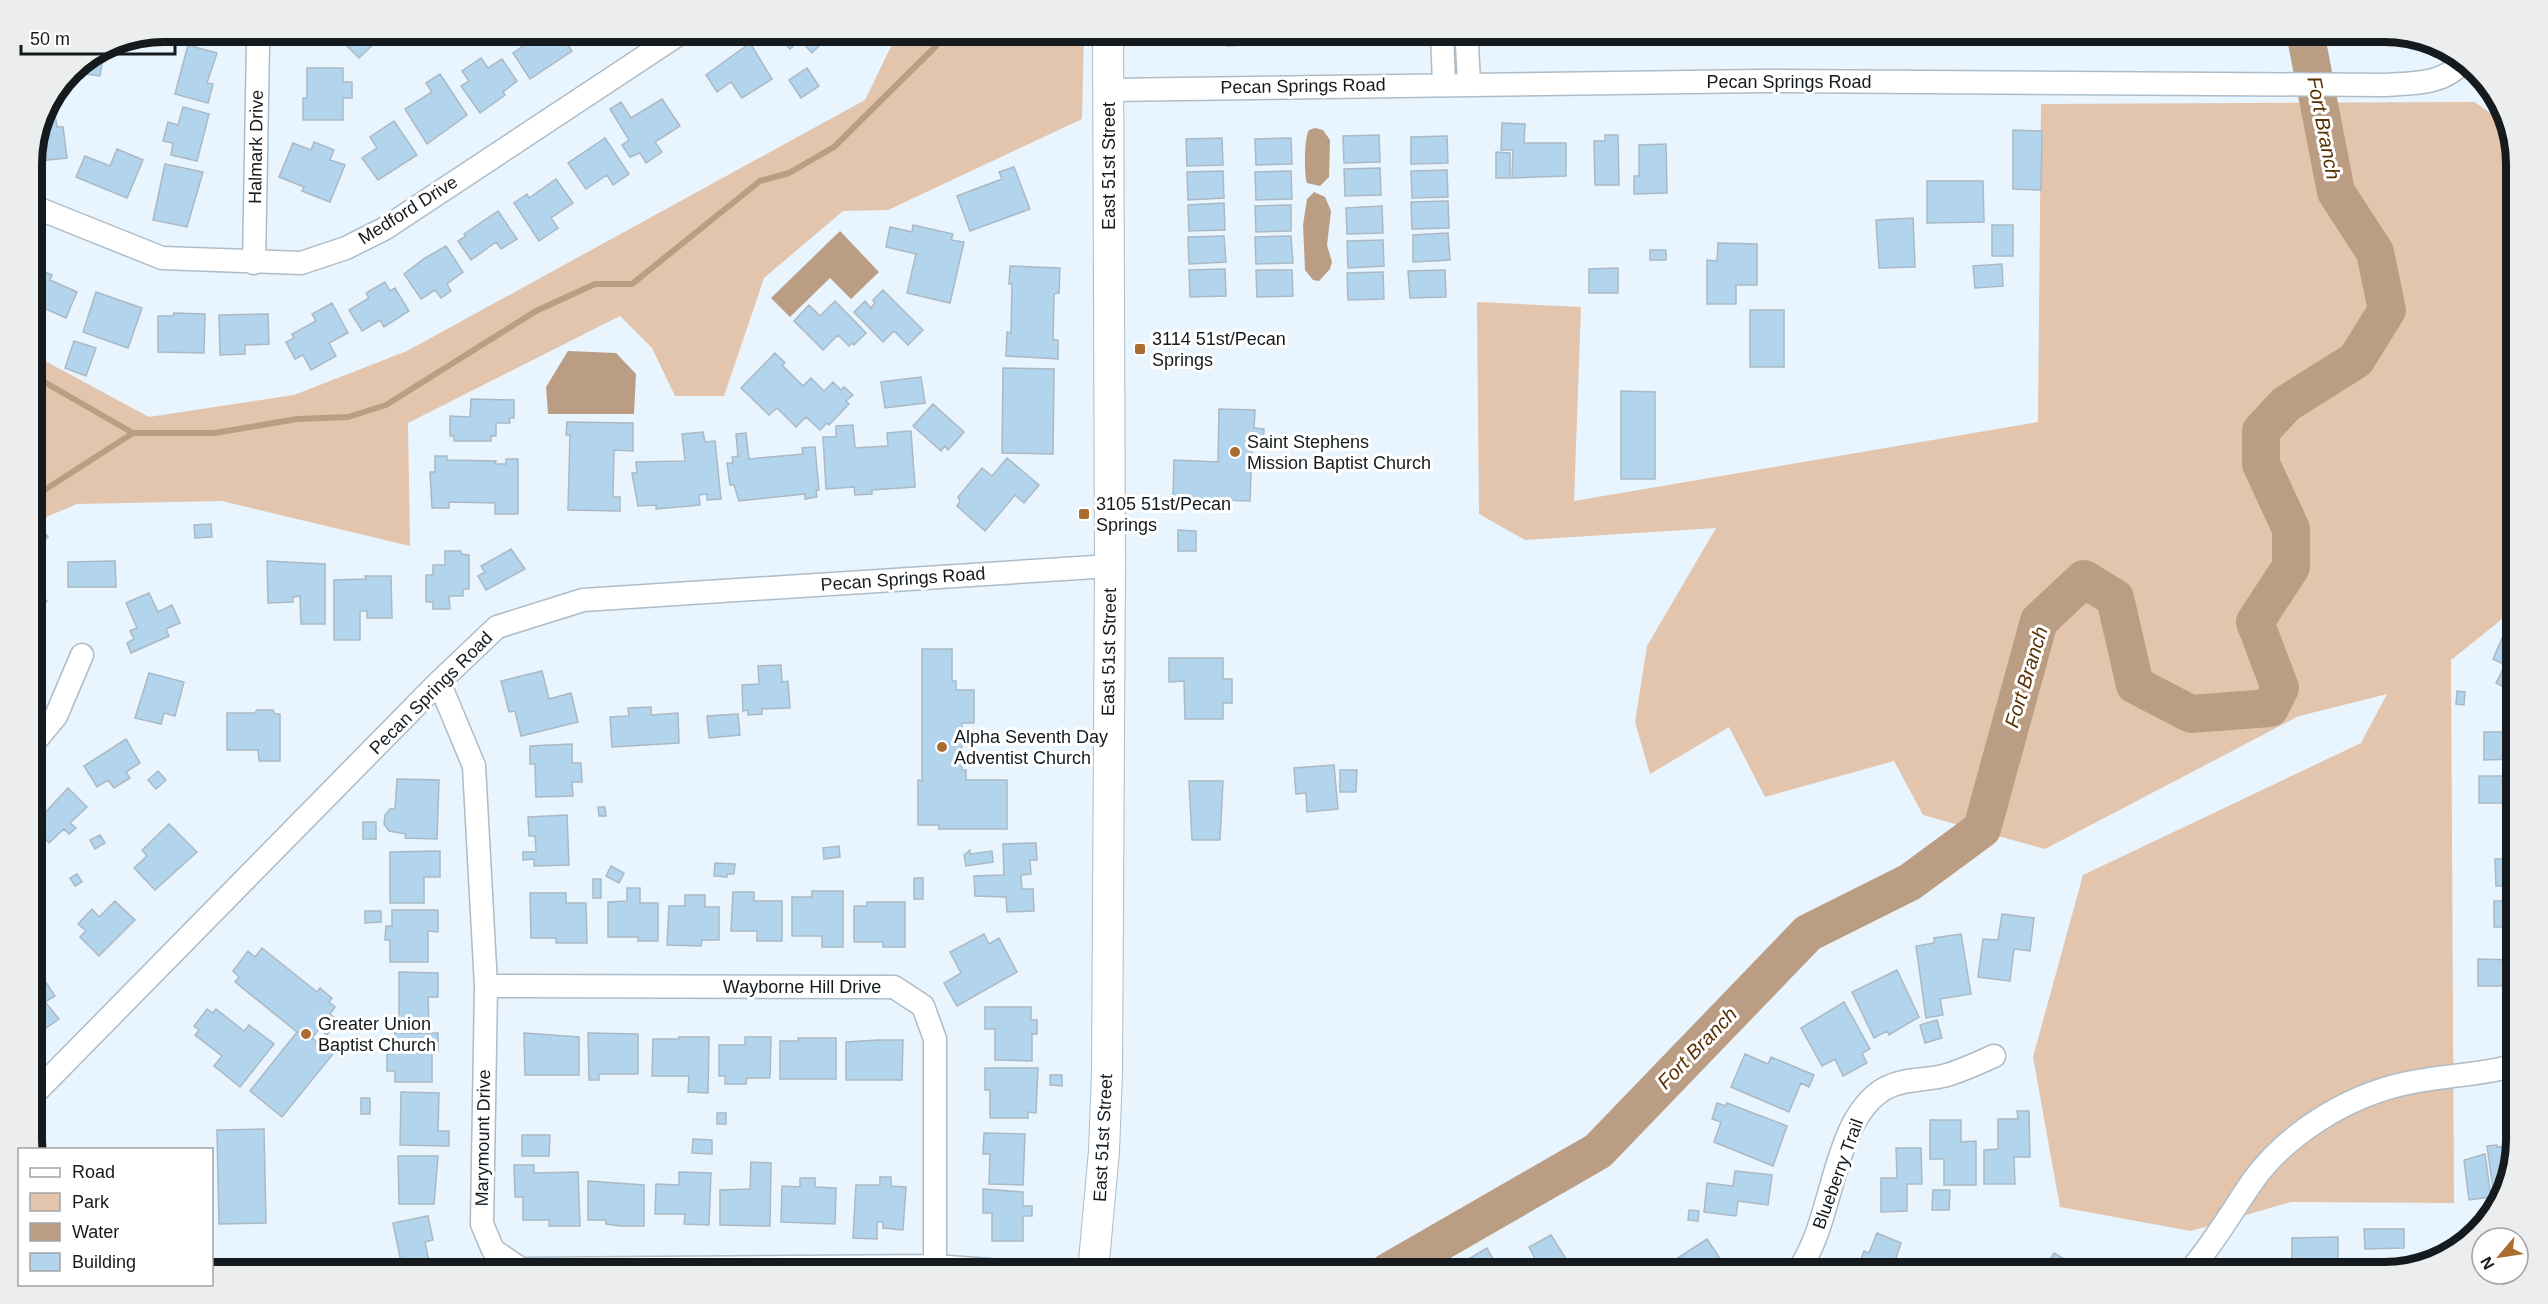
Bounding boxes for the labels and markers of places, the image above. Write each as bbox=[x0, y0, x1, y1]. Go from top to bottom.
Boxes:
place label: 3114 51st/Pecan Springs bbox=[1152, 329, 1286, 370]
marker: 3114 51st/Pecan Springs bbox=[1133, 342, 1147, 356]
place label: Saint Stephens Mission Baptist Church bbox=[1247, 432, 1431, 473]
marker: Saint Stephens Mission Baptist Church bbox=[1228, 445, 1242, 459]
place label: 3105 51st/Pecan Springs bbox=[1096, 494, 1231, 535]
marker: 3105 51st/Pecan Springs bbox=[1077, 507, 1091, 521]
place label: Alpha Seventh Day Adventist Church bbox=[954, 727, 1108, 768]
marker: Alpha Seventh Day Adventist Church bbox=[935, 740, 949, 754]
place label: Greater Union Baptist Church bbox=[318, 1014, 436, 1055]
marker: Greater Union Baptist Church bbox=[299, 1027, 313, 1041]

